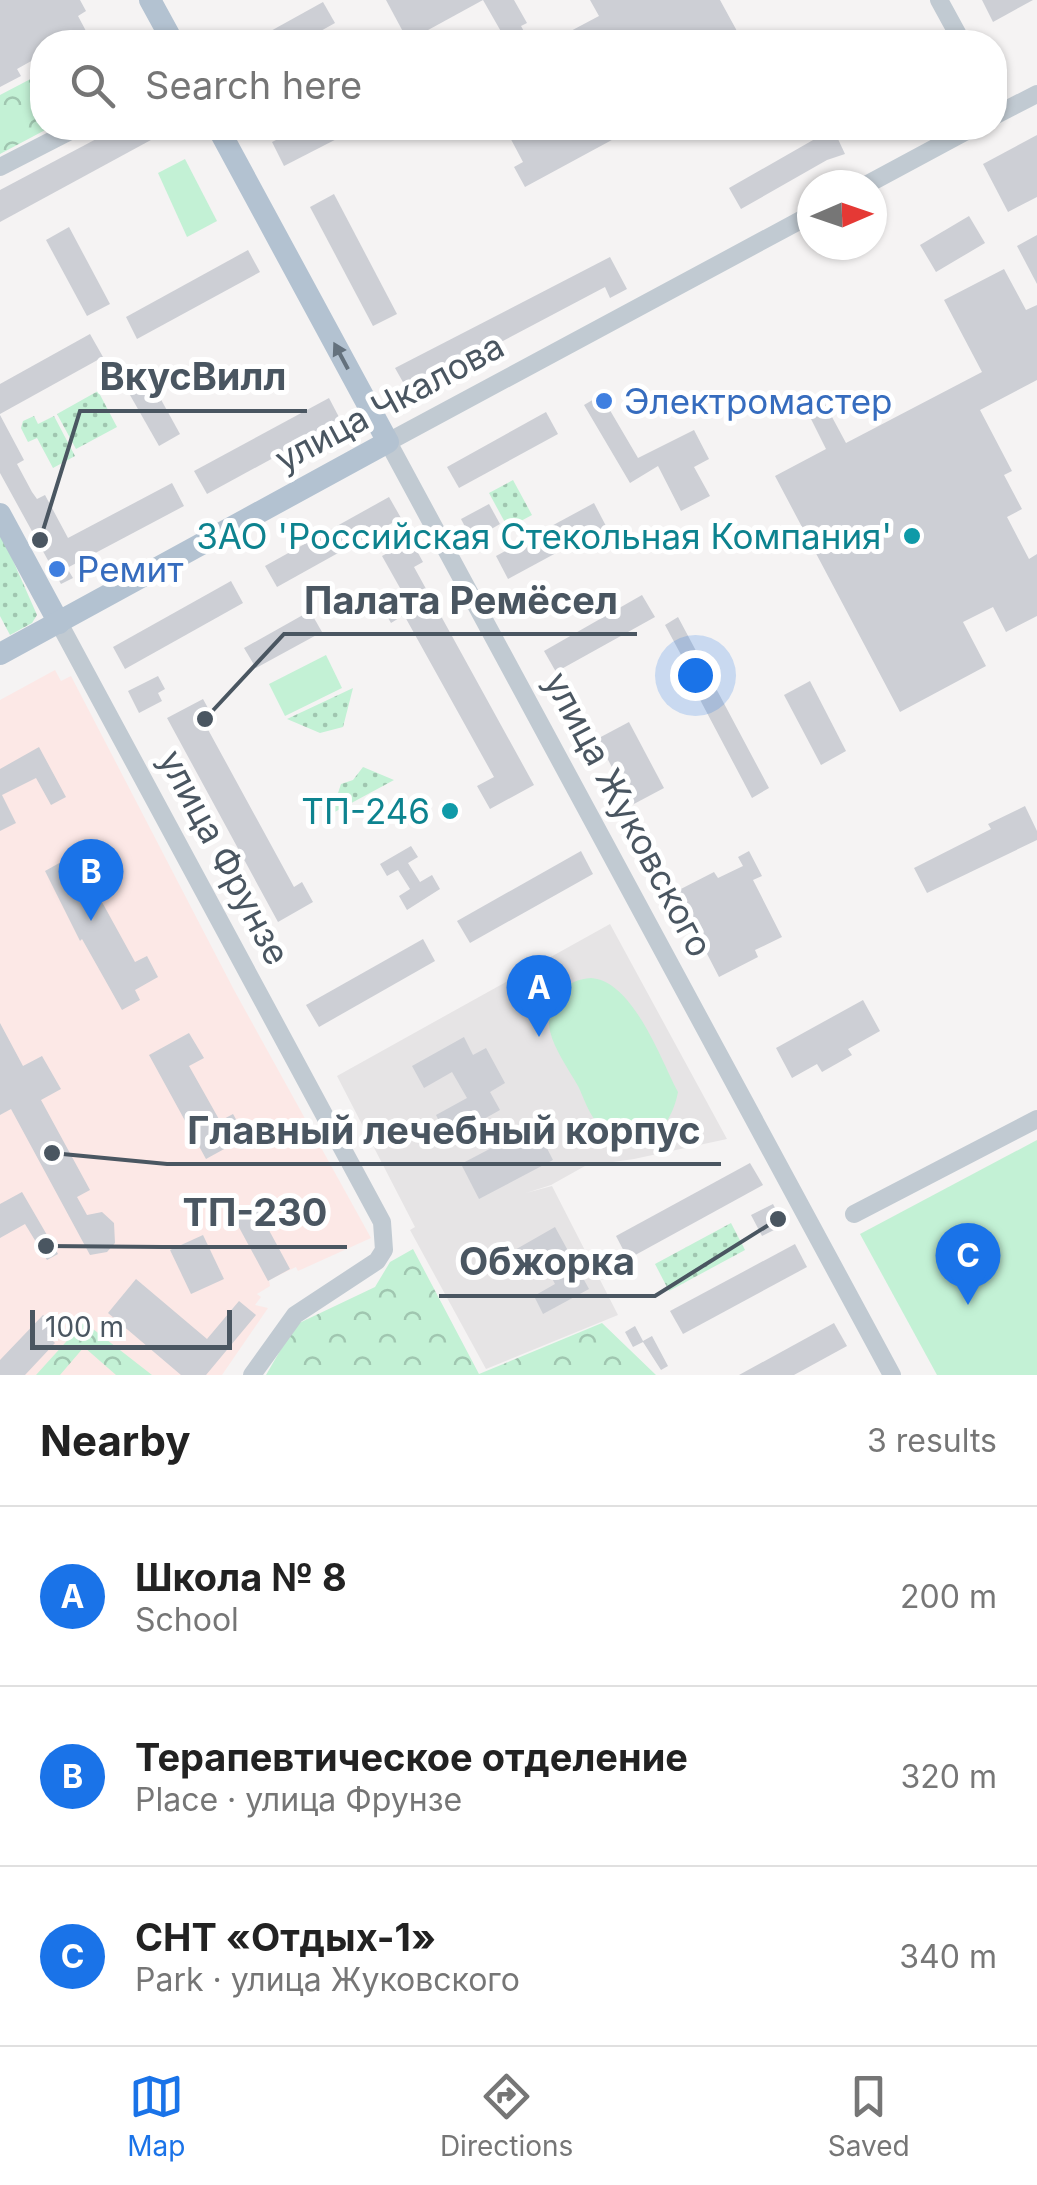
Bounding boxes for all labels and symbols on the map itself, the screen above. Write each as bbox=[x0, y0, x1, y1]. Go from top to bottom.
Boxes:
north arrow bbox=[797, 170, 887, 260]
street label: улица Чкалова bbox=[267, 324, 511, 480]
one-way arrow bbox=[333, 342, 350, 371]
callout: ВкусВилл bbox=[80, 343, 307, 411]
text: ВкусВилл bbox=[100, 353, 286, 399]
place label: Электромастер bbox=[624, 380, 893, 422]
marker: Электромастер bbox=[593, 390, 615, 412]
place label: ЗАО 'Российская Стекольная Компания' bbox=[196, 515, 892, 557]
marker: ЗАО 'Российская Стекольная Компания' bbox=[901, 525, 923, 547]
place label: Ремит bbox=[77, 548, 184, 590]
marker: Ремит bbox=[46, 558, 68, 580]
callout: Палата Ремёсел bbox=[284, 566, 637, 634]
text: Палата Ремёсел bbox=[304, 577, 618, 623]
your location bbox=[670, 650, 721, 701]
street label: улица Жуковского bbox=[536, 664, 722, 964]
street label: улица Фрунзе bbox=[151, 742, 299, 972]
place label: ТП-246 bbox=[301, 790, 430, 832]
marker: ТП-246 bbox=[439, 800, 461, 822]
pin: B bbox=[58, 838, 124, 921]
pin: A bbox=[506, 954, 572, 1037]
callout: Главный лечебный корпус bbox=[167, 1096, 721, 1164]
text: Главный лечебный корпус bbox=[187, 1107, 701, 1153]
callout: ТП-230 bbox=[162, 1179, 347, 1247]
text: ТП-230 bbox=[183, 1189, 327, 1235]
pin: C bbox=[936, 1222, 1000, 1305]
callout: Обжорка bbox=[439, 1228, 655, 1296]
text: Обжорка bbox=[459, 1238, 635, 1284]
scale bar bbox=[30, 1305, 232, 1350]

